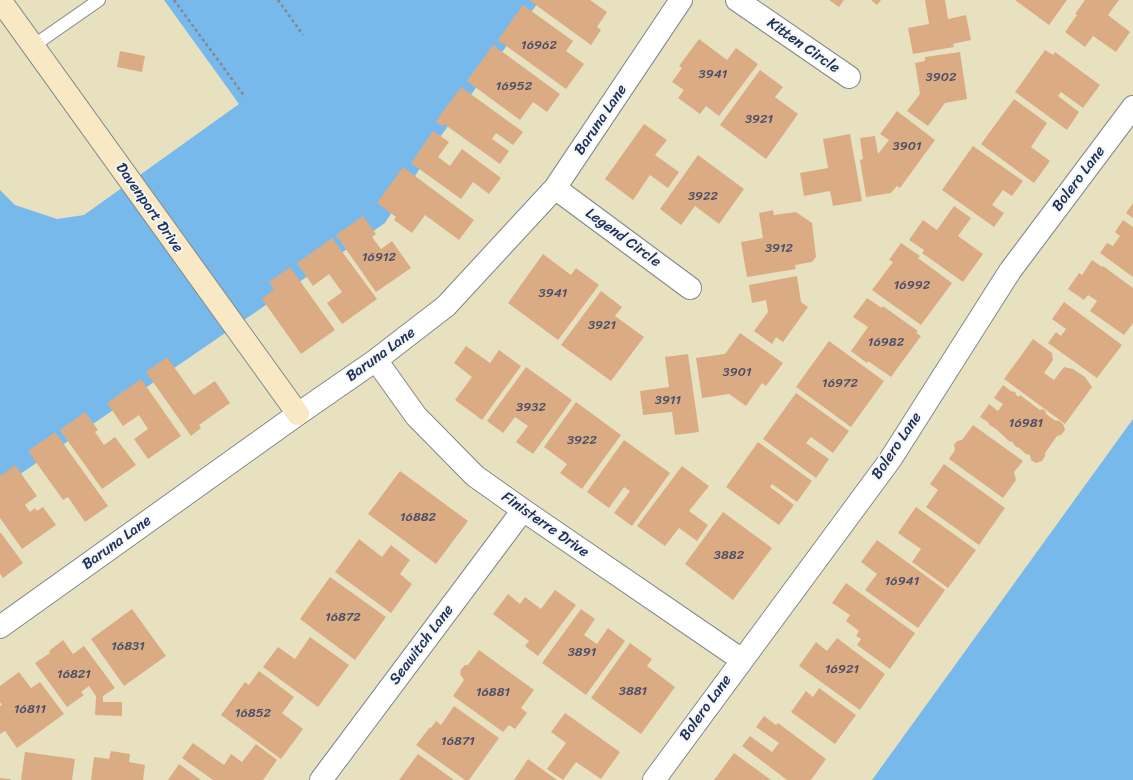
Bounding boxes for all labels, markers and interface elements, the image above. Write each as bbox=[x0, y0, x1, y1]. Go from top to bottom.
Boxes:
street label: Kitten Circle bbox=[763, 14, 843, 78]
house number: 16962 bbox=[521, 38, 557, 54]
house number: 3941 bbox=[699, 67, 727, 83]
house number: 3902 bbox=[926, 70, 956, 86]
house number: 16952 bbox=[496, 79, 532, 95]
street label: Baruna Lane bbox=[571, 81, 631, 159]
house number: 3921 bbox=[745, 112, 773, 128]
house number: 3901 bbox=[893, 139, 921, 155]
street label: Bolero Lane bbox=[1049, 143, 1109, 215]
street label: Davenport Drive bbox=[111, 160, 187, 256]
house number: 3922 bbox=[688, 189, 718, 205]
street label: Legend Circle bbox=[582, 205, 664, 271]
house number: 3912 bbox=[765, 241, 793, 257]
house number: 16912 bbox=[362, 250, 396, 266]
house number: 16992 bbox=[894, 278, 930, 294]
house number: 3941 bbox=[539, 286, 567, 302]
house number: 3921 bbox=[588, 318, 616, 334]
street label: Baruna Lane bbox=[343, 324, 419, 386]
house number: 16982 bbox=[868, 335, 904, 351]
house number: 3901 bbox=[723, 365, 751, 381]
house number: 16972 bbox=[822, 376, 858, 392]
house number: 3911 bbox=[655, 393, 681, 409]
house number: 3932 bbox=[516, 400, 546, 416]
street label: Bolero Lane bbox=[868, 409, 926, 483]
house number: 16981 bbox=[1009, 416, 1043, 432]
house number: 3922 bbox=[567, 433, 597, 449]
street label: Finisterre Drive bbox=[498, 488, 592, 562]
house number: 16882 bbox=[400, 510, 436, 526]
street label: Baruna Lane bbox=[79, 512, 155, 574]
house number: 3882 bbox=[714, 548, 744, 564]
house number: 16941 bbox=[885, 574, 919, 590]
street label: Seawitch Lane bbox=[386, 602, 458, 688]
house number: 16872 bbox=[325, 610, 361, 626]
house number: 16831 bbox=[111, 639, 145, 655]
house number: 3891 bbox=[568, 645, 596, 661]
house number: 16921 bbox=[825, 662, 859, 678]
house number: 16821 bbox=[57, 667, 91, 683]
street label: Bolero Lane bbox=[676, 672, 736, 744]
house number: 3881 bbox=[619, 684, 647, 700]
house number: 16881 bbox=[476, 685, 510, 701]
house number: 16811 bbox=[14, 702, 46, 718]
house number: 16852 bbox=[235, 706, 271, 722]
house number: 16871 bbox=[441, 734, 475, 750]

